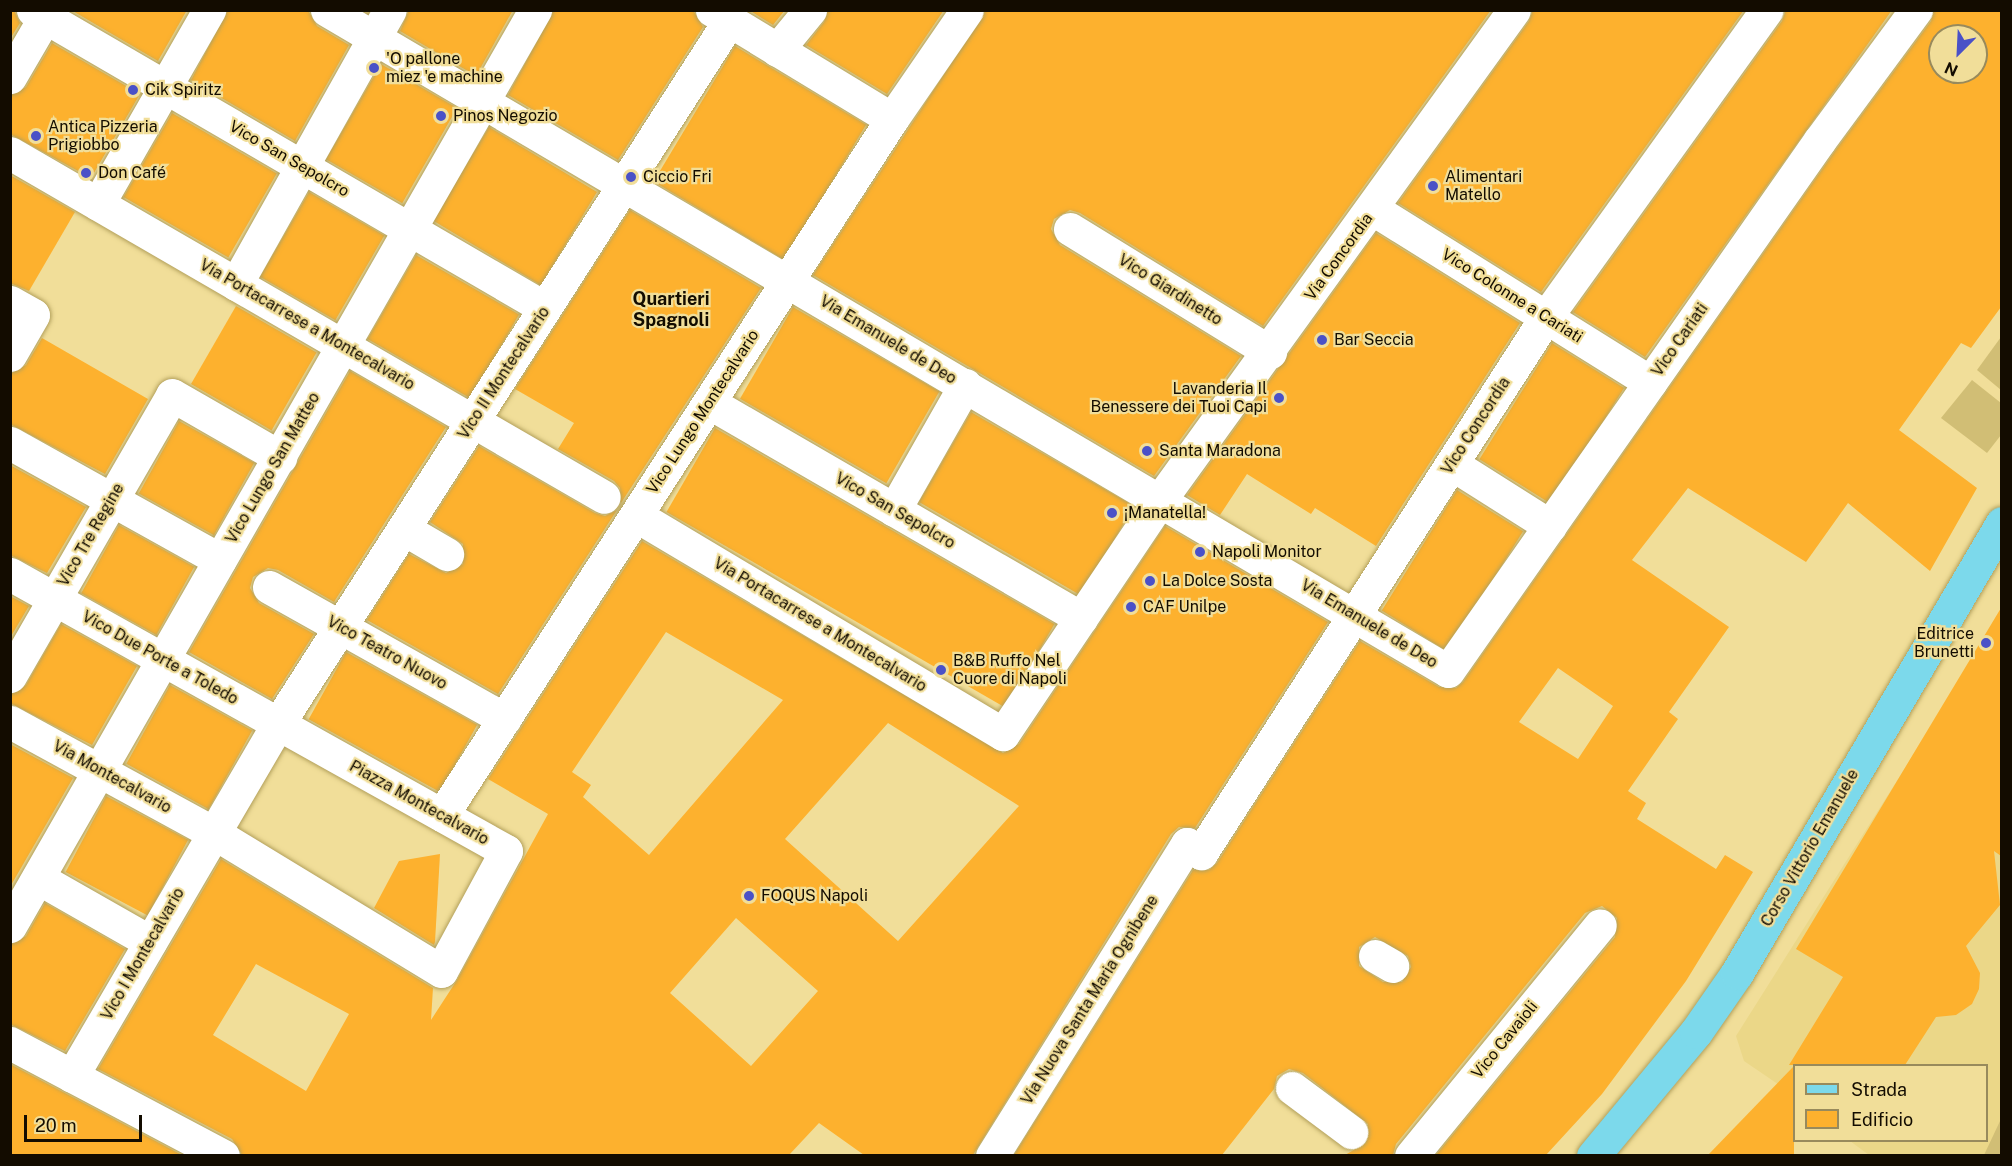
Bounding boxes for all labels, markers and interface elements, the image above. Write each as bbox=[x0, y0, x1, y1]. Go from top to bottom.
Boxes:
north arrow bbox=[1928, 24, 1988, 84]
place label: 'O pallone miez 'e machine bbox=[386, 49, 503, 87]
text: N bbox=[1942, 58, 1961, 80]
marker: 'O pallone miez 'e machine bbox=[367, 61, 381, 75]
place label: Cik Spiritz bbox=[145, 80, 221, 100]
marker: Cik Spiritz bbox=[126, 83, 140, 97]
place label: Pinos Negozio bbox=[453, 106, 558, 126]
marker: Pinos Negozio bbox=[434, 109, 448, 123]
place label: Antica Pizzeria Prigiobbo bbox=[48, 117, 158, 155]
street label: Vico San Sepolcro bbox=[226, 117, 352, 201]
marker: Antica Pizzeria Prigiobbo bbox=[29, 129, 43, 143]
place label: Don Café bbox=[98, 163, 166, 183]
marker: Don Café bbox=[79, 166, 93, 180]
place label: Ciccio Fri bbox=[643, 167, 712, 187]
place label: Alimentari Matello bbox=[1445, 167, 1522, 205]
marker: Ciccio Fri bbox=[624, 170, 638, 184]
marker: Alimentari Matello bbox=[1426, 179, 1440, 193]
street label: Via Concordia bbox=[1301, 210, 1377, 304]
street label: Vico Colonne a Cariati bbox=[1438, 245, 1586, 347]
street label: Vico Giardinetto bbox=[1114, 250, 1226, 330]
street label: Via Portacarrese a Montecalvario bbox=[196, 255, 418, 395]
district label: Quartieri Spagnoli bbox=[632, 289, 710, 332]
street label: Via Emanuele de Deo bbox=[816, 291, 960, 389]
street label: Vico Cariati bbox=[1648, 300, 1712, 380]
street label: Vico II Montecalvario bbox=[454, 303, 554, 443]
street label: Vico Lungo Montecalvario bbox=[643, 326, 763, 498]
place label: Bar Seccia bbox=[1334, 330, 1414, 350]
marker: Bar Seccia bbox=[1315, 333, 1329, 347]
street label: Vico Concordia bbox=[1437, 374, 1515, 478]
place label: Lavanderia Il Benessere dei Tuoi Capi bbox=[1090, 379, 1267, 417]
street label: Vico Lungo San Matteo bbox=[222, 389, 324, 547]
marker: Lavanderia Il Benessere dei Tuoi Capi bbox=[1272, 391, 1286, 405]
place label: Santa Maradona bbox=[1159, 441, 1281, 461]
marker: Santa Maradona bbox=[1140, 444, 1154, 458]
street label: Vico San Sepolcro bbox=[832, 469, 958, 553]
street label: Vico Tre Regine bbox=[54, 480, 128, 590]
place label: ¡Manatella! bbox=[1124, 503, 1206, 523]
marker: ¡Manatella! bbox=[1105, 506, 1119, 520]
place label: Napoli Monitor bbox=[1212, 542, 1322, 562]
marker: Napoli Monitor bbox=[1193, 545, 1207, 559]
street label: Via Portacarrese a Montecalvario bbox=[710, 554, 930, 696]
place label: La Dolce Sosta bbox=[1162, 571, 1273, 591]
marker: La Dolce Sosta bbox=[1143, 574, 1157, 588]
street label: Via Emanuele de Deo bbox=[1297, 575, 1441, 673]
place label: CAF Unilpe bbox=[1143, 597, 1226, 617]
marker: CAF Unilpe bbox=[1124, 600, 1138, 614]
street label: Vico Due Porte a Toledo bbox=[78, 607, 242, 709]
street label: Vico Teatro Nuovo bbox=[323, 612, 451, 694]
place label: Editrice Brunetti bbox=[1914, 624, 1974, 662]
marker: Editrice Brunetti bbox=[1979, 636, 1993, 650]
place label: B&B Ruffo Nel Cuore di Napoli bbox=[953, 651, 1067, 689]
marker: B&B Ruffo Nel Cuore di Napoli bbox=[934, 663, 948, 677]
street label: Via Montecalvario bbox=[49, 736, 175, 818]
street label: Piazza Montecalvario bbox=[346, 757, 492, 849]
street label: Corso Vittorio Emanuele bbox=[1757, 766, 1863, 930]
street label: Vico I Montecalvario bbox=[97, 884, 189, 1024]
place label: FOQUS Napoli bbox=[761, 886, 868, 906]
marker: FOQUS Napoli bbox=[742, 889, 756, 903]
street label: Via Nuova Santa Maria Ognibene bbox=[1017, 892, 1163, 1108]
street label: Vico Cavaioli bbox=[1468, 997, 1542, 1083]
legend bbox=[1793, 1064, 1988, 1142]
text: Strada bbox=[1851, 1079, 1907, 1100]
scale bar bbox=[27, 1103, 146, 1141]
text: Edificio bbox=[1851, 1109, 1913, 1130]
text: 20 m bbox=[35, 1115, 77, 1136]

